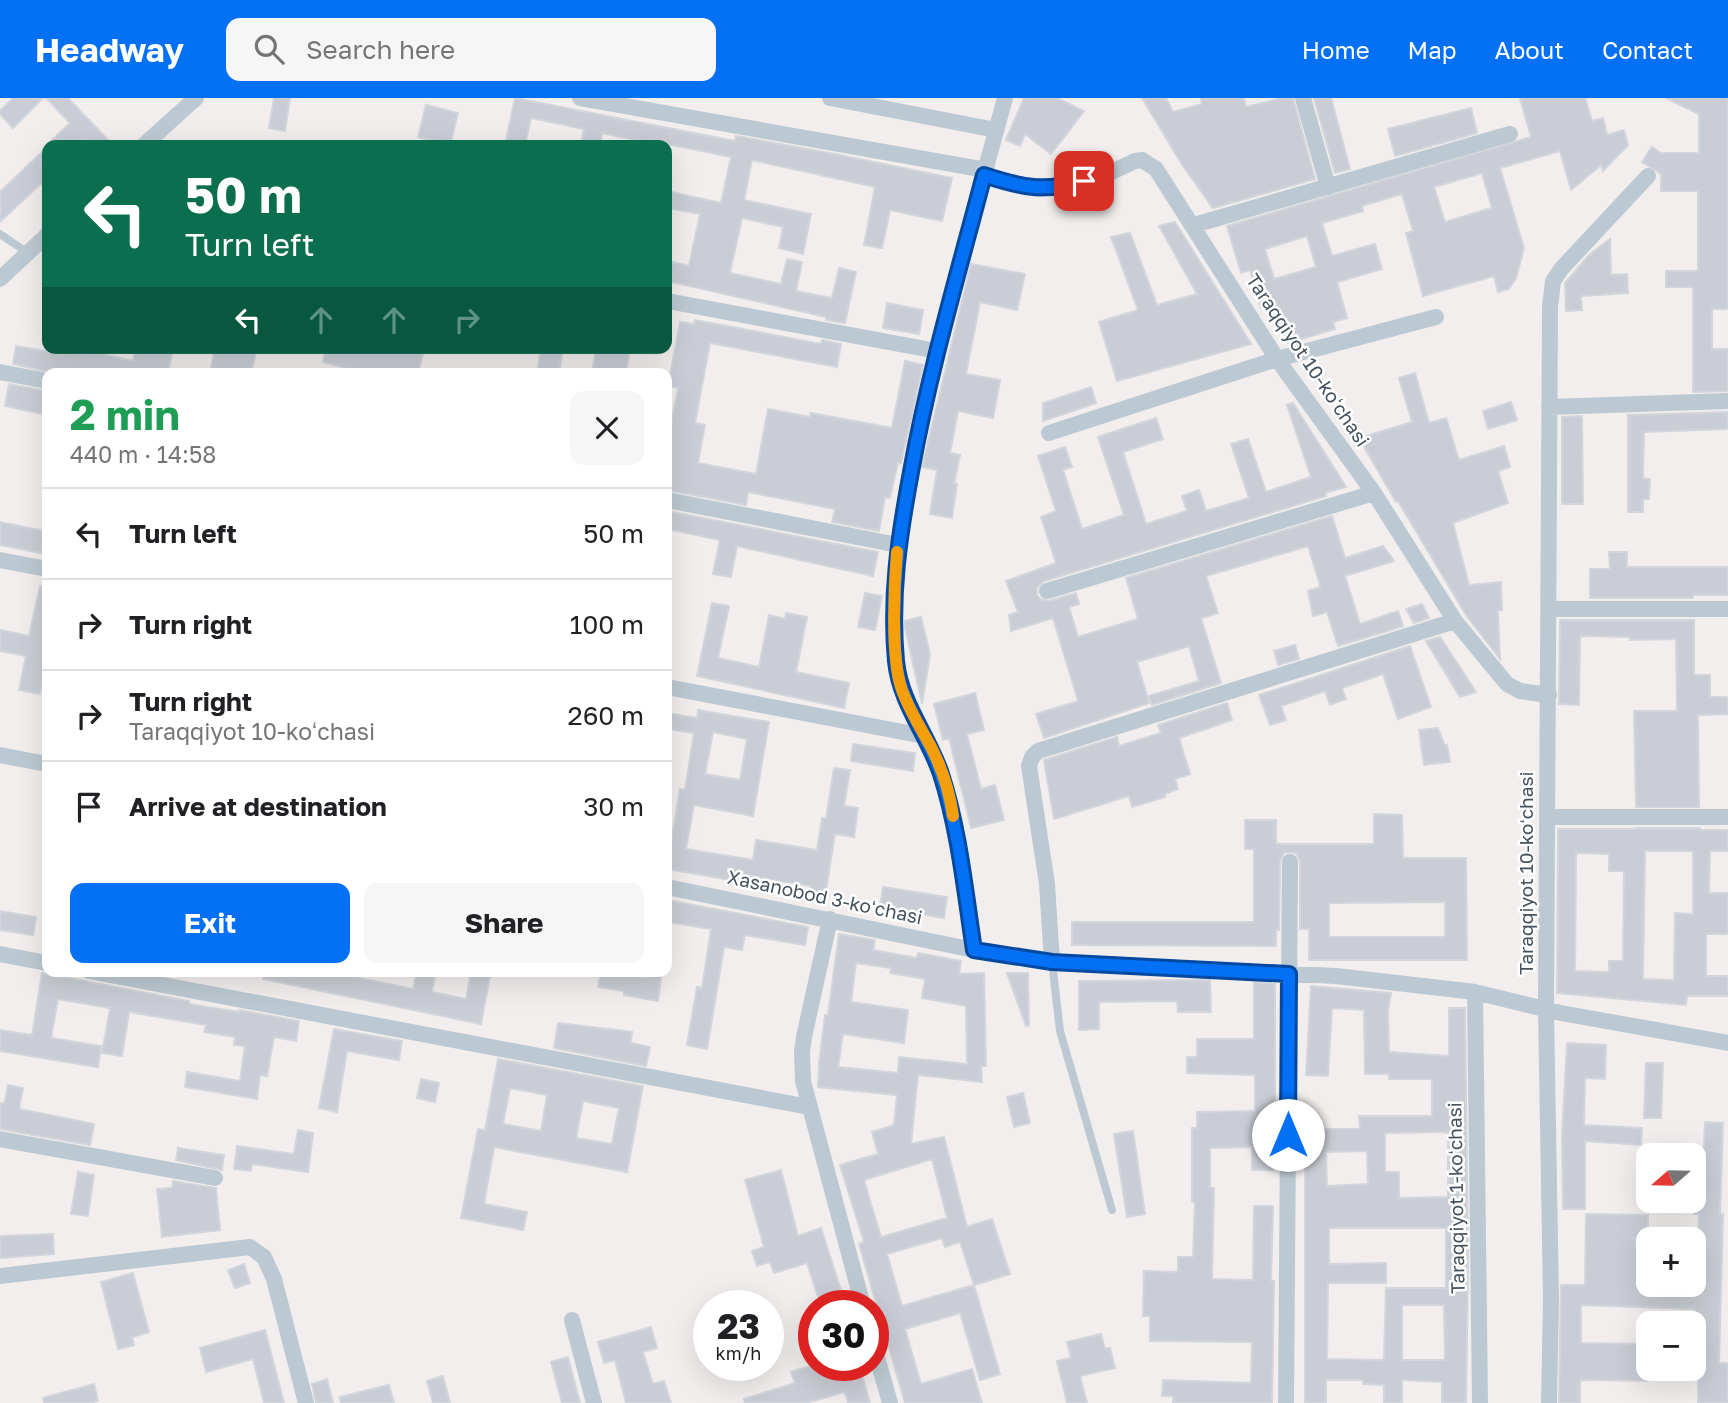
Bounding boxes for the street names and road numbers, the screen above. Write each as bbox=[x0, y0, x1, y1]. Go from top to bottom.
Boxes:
street label: Taraqqiyot 10-koʻchasi bbox=[1242, 269, 1375, 450]
street label: Taraqqiyot 10-koʻchasi bbox=[1514, 771, 1537, 975]
street label: Xasanobod 3-koʻchasi bbox=[726, 865, 925, 928]
street label: Taraqqiyot 1-koʻchasi bbox=[1442, 1102, 1469, 1294]

